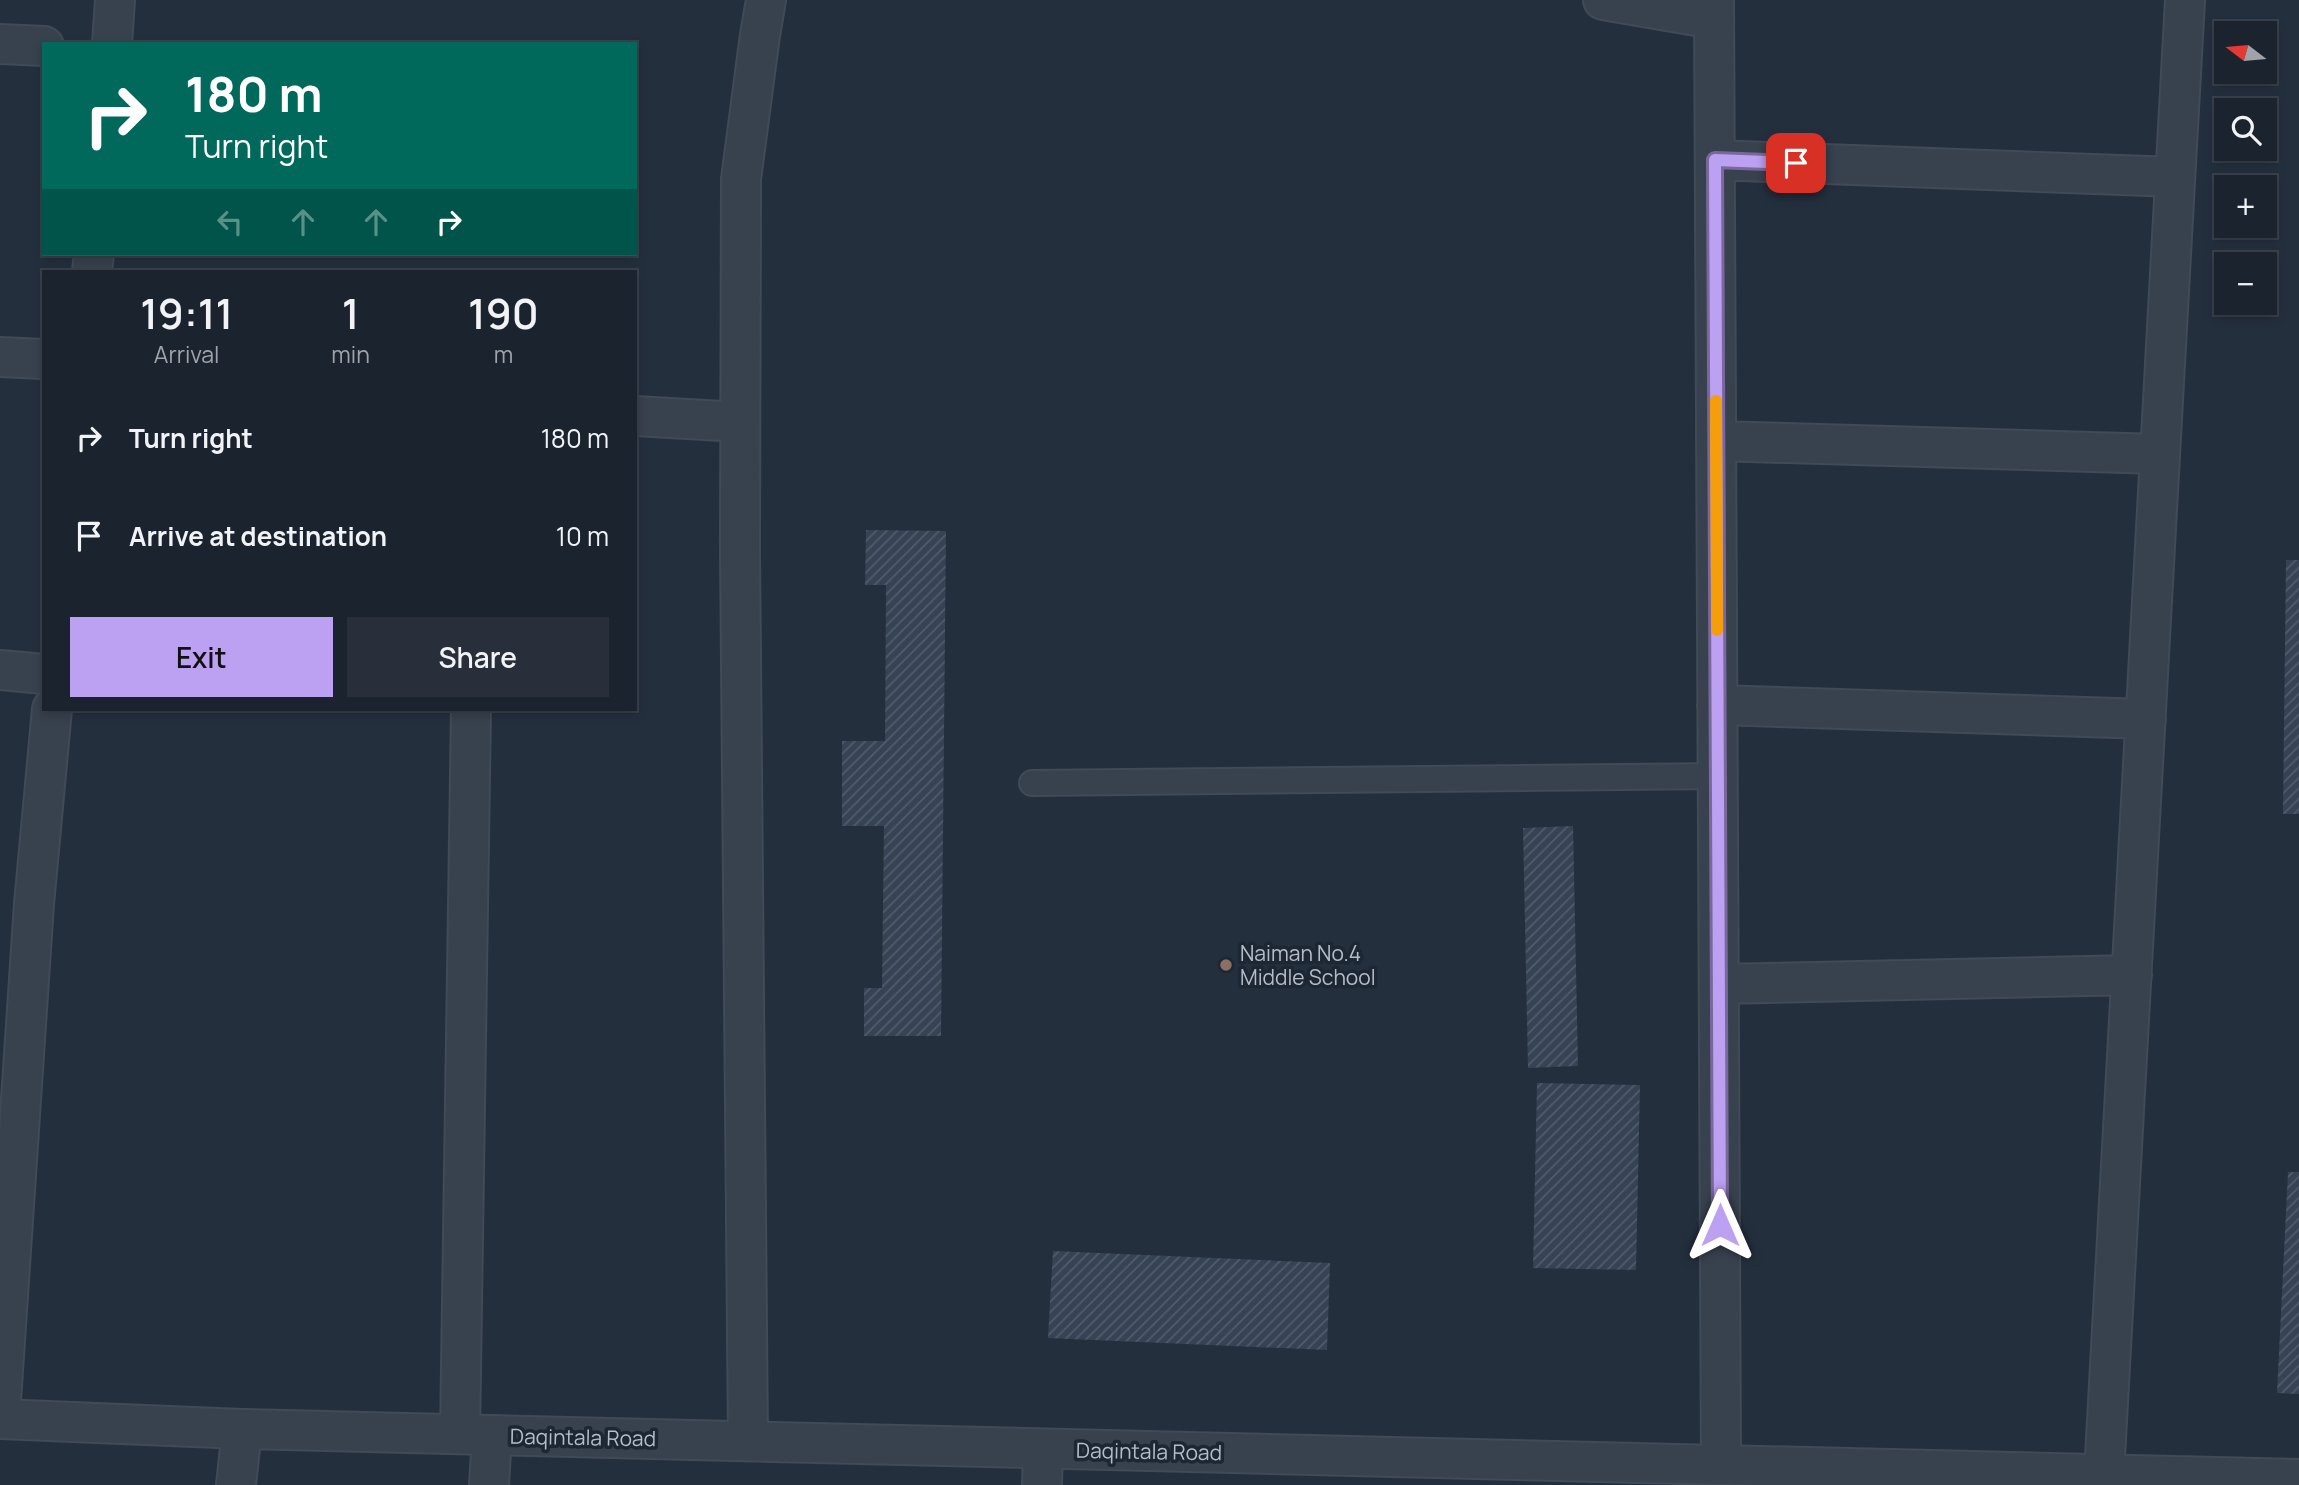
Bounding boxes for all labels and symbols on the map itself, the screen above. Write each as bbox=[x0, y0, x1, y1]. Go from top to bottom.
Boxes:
north arrow bbox=[2214, 21, 2277, 84]
pin bbox=[1766, 133, 1826, 193]
place label: Naiman No.4 Middle School bbox=[1240, 939, 1376, 991]
marker: Naiman No.4 Middle School bbox=[1218, 957, 1234, 973]
position arrow bbox=[1683, 1188, 1757, 1262]
street label: Daqintala Road bbox=[510, 1422, 656, 1452]
street label: Daqintala Road bbox=[1076, 1436, 1222, 1466]

